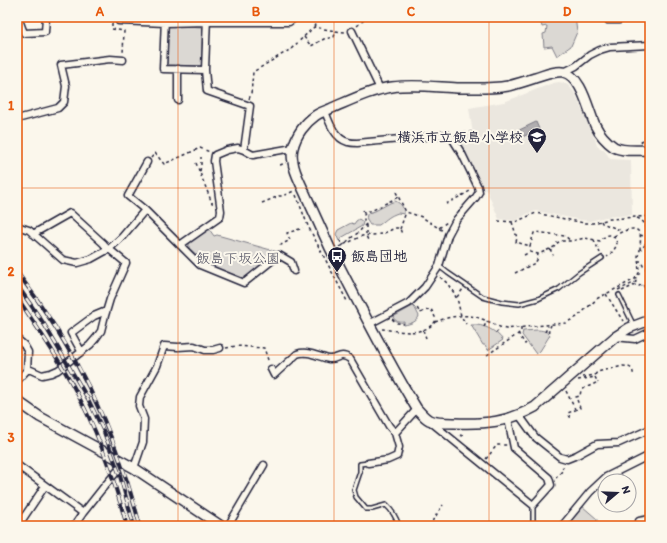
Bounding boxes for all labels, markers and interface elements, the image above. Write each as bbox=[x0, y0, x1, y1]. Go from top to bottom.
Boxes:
text: A bbox=[95, 4, 105, 19]
text: B bbox=[252, 4, 261, 19]
text: C bbox=[407, 4, 416, 19]
text: D bbox=[563, 4, 572, 19]
text: 1 bbox=[8, 98, 14, 113]
school or university icon: 横浜市立飯島小学校 bbox=[526, 126, 548, 154]
place label: 横浜市立飯島小学校 bbox=[397, 129, 523, 146]
bus stop icon: 飯島団地 bbox=[326, 245, 348, 273]
place label: 飯島団地 bbox=[351, 248, 407, 265]
park label: 飯島下坂公園 bbox=[196, 250, 280, 267]
text: 2 bbox=[8, 264, 15, 279]
text: 3 bbox=[7, 430, 15, 445]
north arrow bbox=[597, 473, 637, 513]
text: N bbox=[619, 484, 633, 496]

